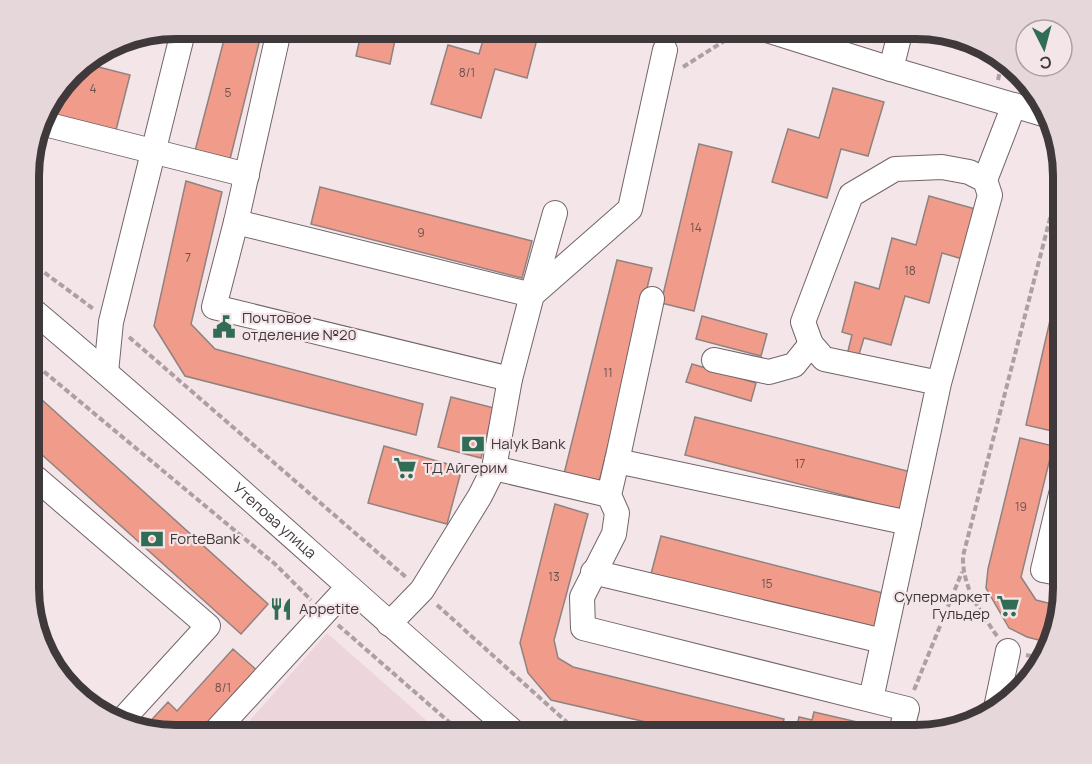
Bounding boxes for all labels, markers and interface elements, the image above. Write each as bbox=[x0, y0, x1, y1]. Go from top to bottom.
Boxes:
north arrow bbox=[1014, 18, 1074, 78]
text: С bbox=[1038, 51, 1053, 74]
house number: 8/1 bbox=[459, 64, 475, 81]
house number: 4 bbox=[89, 80, 97, 97]
house number: 5 bbox=[225, 84, 232, 101]
house number: 14 bbox=[690, 219, 702, 236]
house number: 9 bbox=[417, 224, 425, 241]
house number: 7 bbox=[185, 249, 191, 266]
house number: 18 bbox=[904, 262, 916, 279]
place label: Почтовое отделение №20 bbox=[242, 307, 357, 345]
public building icon: Почтовое отделение №20 bbox=[211, 314, 237, 340]
house number: 11 bbox=[603, 364, 613, 381]
bank icon: Halyk Bank bbox=[460, 431, 486, 457]
place label: Halyk Bank bbox=[491, 433, 566, 454]
supermarket icon: ТД Айгерим bbox=[392, 455, 418, 481]
house number: 17 bbox=[795, 455, 805, 472]
place label: ТД Айгерим bbox=[423, 457, 507, 478]
street label: Утепова улица bbox=[229, 478, 321, 563]
house number: 19 bbox=[1015, 498, 1027, 515]
bank icon: ForteBank bbox=[139, 526, 165, 552]
place label: ForteBank bbox=[170, 528, 241, 549]
house number: 13 bbox=[548, 568, 560, 585]
house number: 15 bbox=[761, 575, 773, 592]
place label: Супермаркет Гульдер bbox=[894, 586, 990, 624]
supermarket icon: Супермаркет Гульдер bbox=[995, 593, 1021, 619]
restaurant icon: Appetite bbox=[268, 596, 294, 622]
place label: Appetite bbox=[299, 598, 359, 619]
house number: 8/1 bbox=[215, 679, 231, 696]

